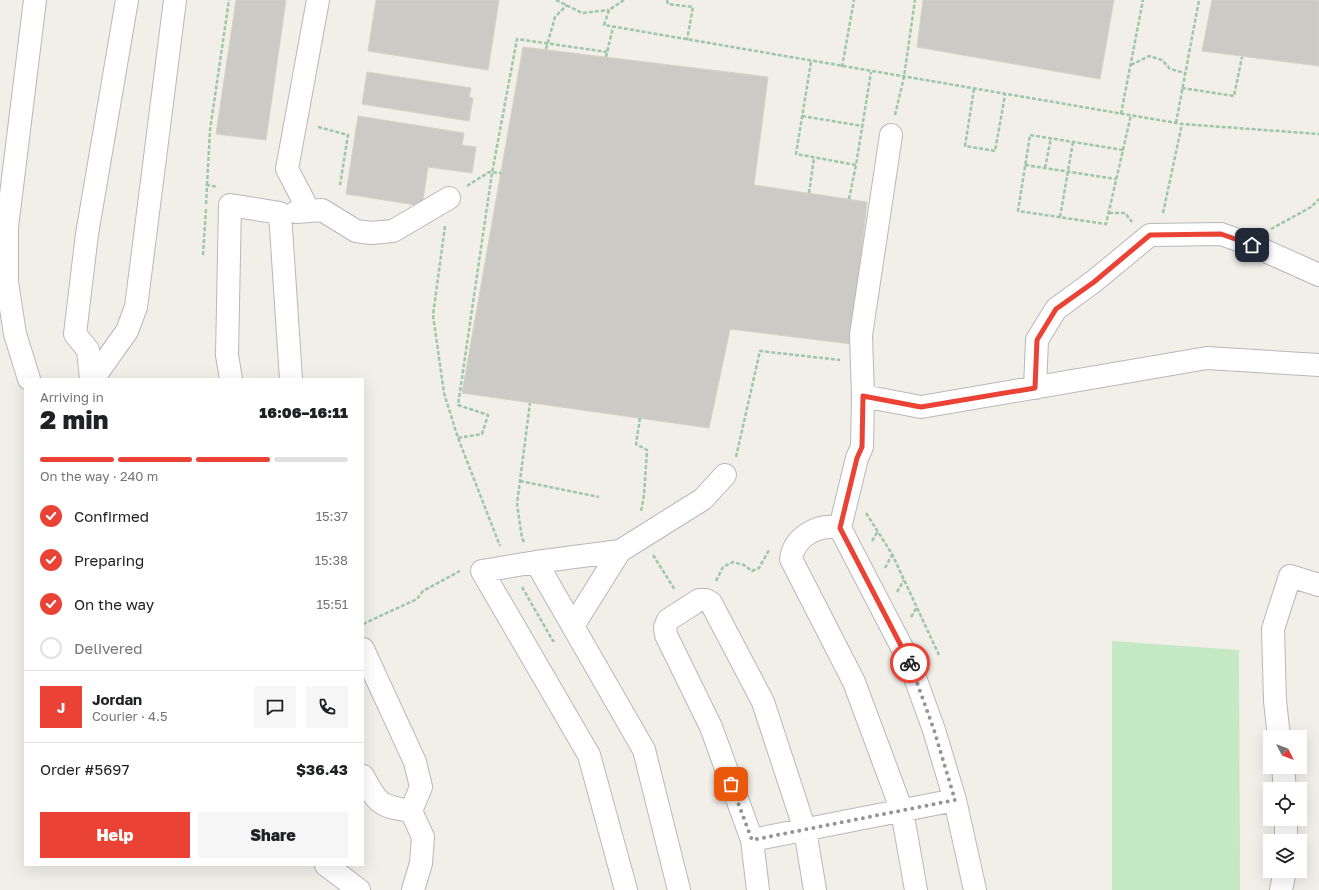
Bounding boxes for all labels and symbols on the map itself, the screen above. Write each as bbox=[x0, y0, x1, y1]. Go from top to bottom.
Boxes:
pin bbox=[1235, 228, 1269, 262]
courier bbox=[890, 643, 930, 683]
north arrow bbox=[1263, 730, 1307, 774]
pin bbox=[714, 767, 748, 801]

